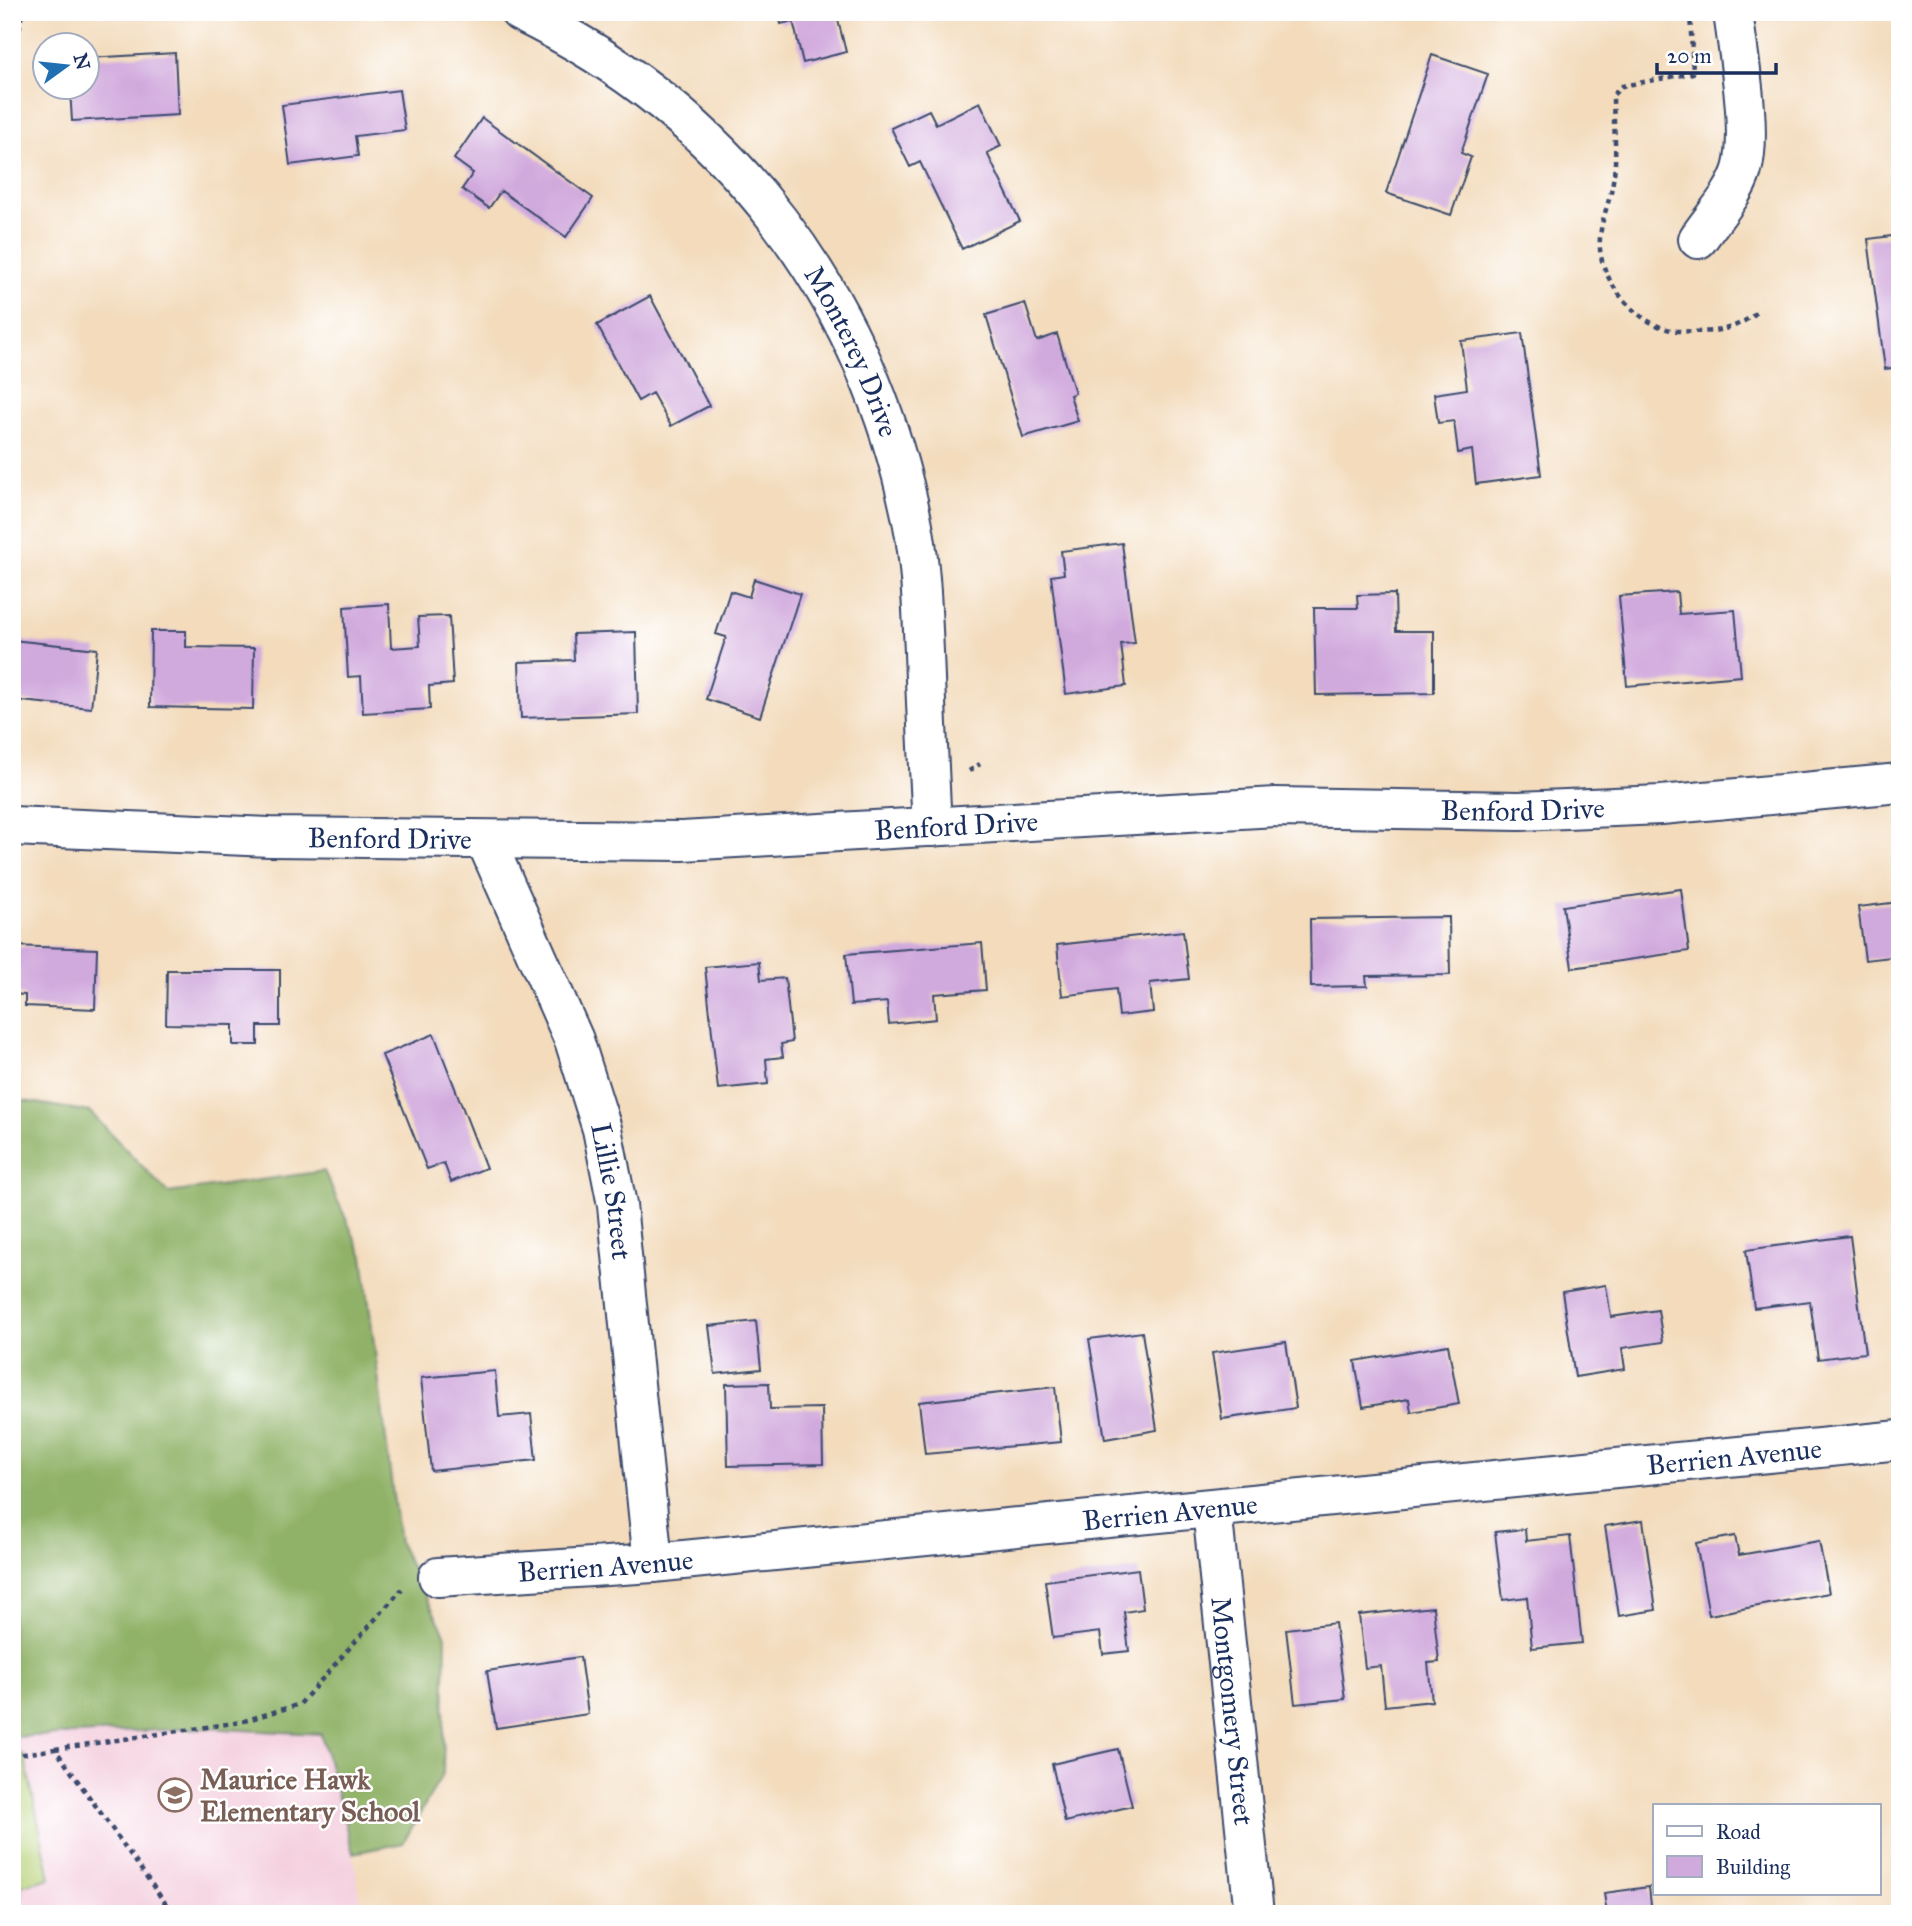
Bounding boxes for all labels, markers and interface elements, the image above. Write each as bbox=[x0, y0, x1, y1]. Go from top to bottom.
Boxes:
north arrow bbox=[32, 32, 102, 102]
scale bar bbox=[1657, 32, 1776, 76]
text: 20 m bbox=[1667, 43, 1712, 69]
text: N bbox=[69, 51, 95, 72]
street label: Monterey Drive bbox=[797, 259, 906, 441]
street label: Benford Drive bbox=[1440, 790, 1605, 829]
street label: Benford Drive bbox=[873, 804, 1039, 848]
street label: Benford Drive bbox=[308, 820, 472, 857]
street label: Lillie Street bbox=[583, 1120, 639, 1261]
street label: Berrien Avenue bbox=[1645, 1431, 1824, 1483]
street label: Berrien Avenue bbox=[1081, 1486, 1259, 1539]
street label: Berrien Avenue bbox=[517, 1542, 695, 1590]
street label: Montgomery Street bbox=[1203, 1595, 1262, 1827]
place label: Maurice Hawk Elementary School bbox=[200, 1762, 421, 1829]
school or university icon: Maurice Hawk Elementary School bbox=[156, 1776, 194, 1814]
legend bbox=[1653, 1804, 1881, 1895]
text: Road bbox=[1716, 1819, 1761, 1845]
text: Building bbox=[1716, 1854, 1790, 1880]

